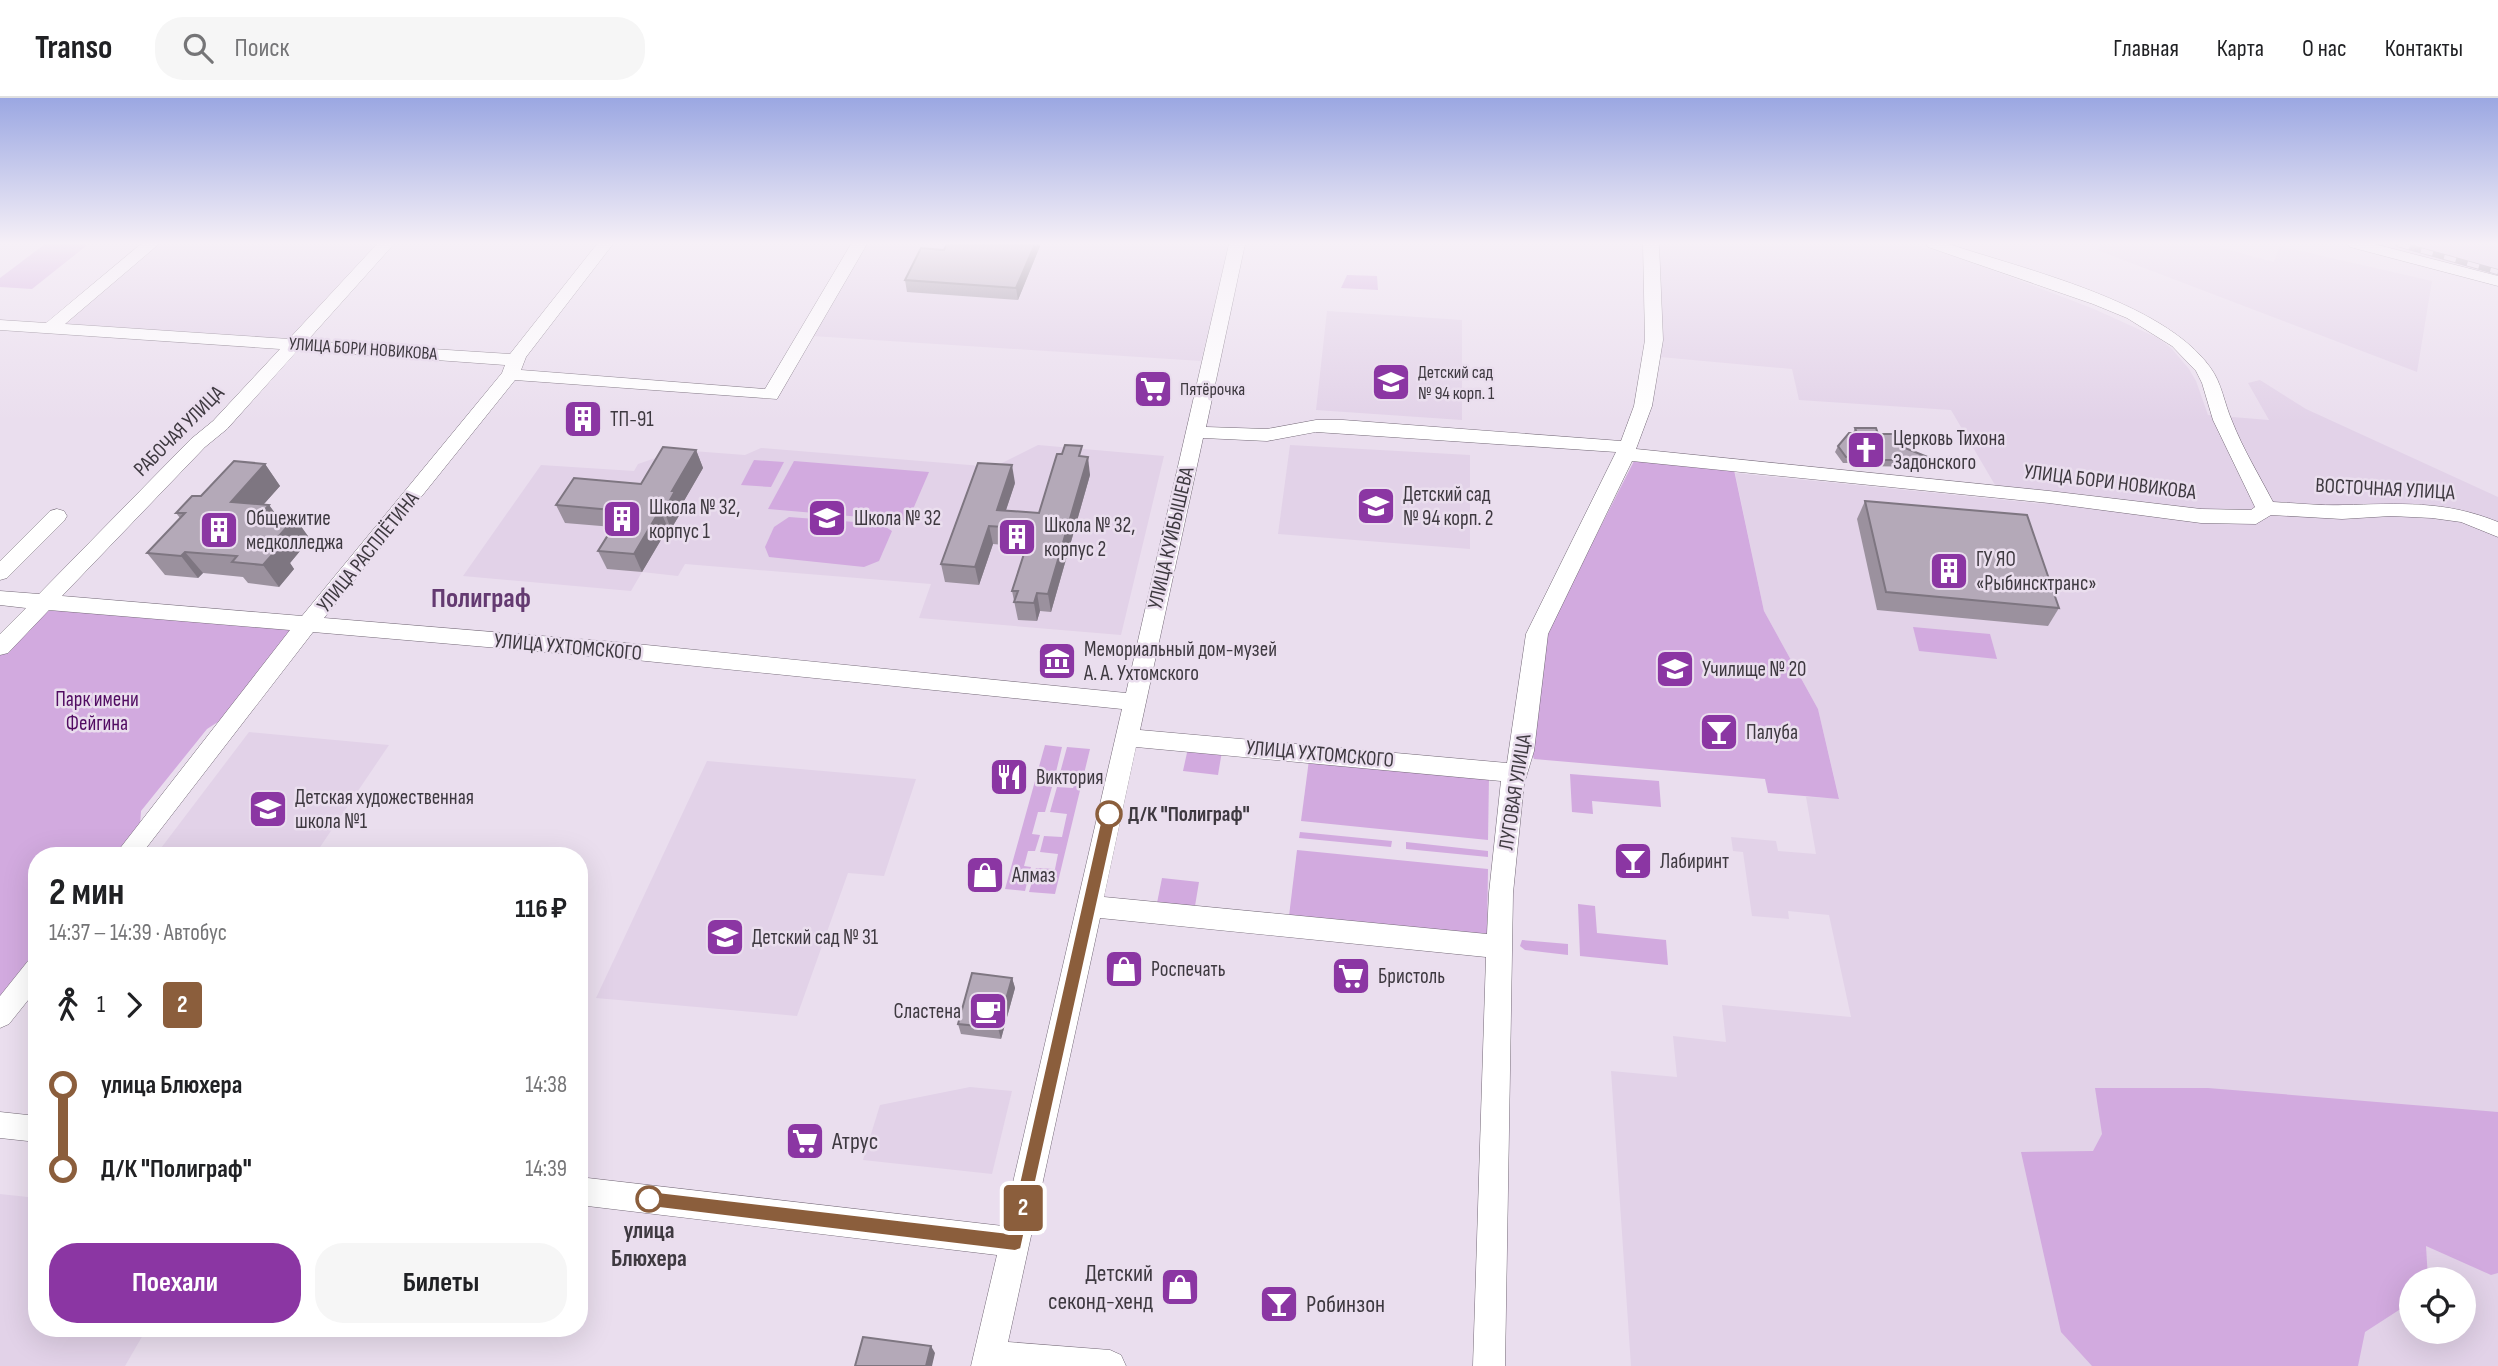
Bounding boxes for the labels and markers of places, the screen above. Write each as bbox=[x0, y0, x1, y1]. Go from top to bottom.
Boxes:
school or university icon: Детский сад № 94 корп. 1 bbox=[1370, 361, 1412, 403]
place label: Детский сад № 94 корп. 1 bbox=[1418, 362, 1495, 404]
supermarket icon: Пятёрочка bbox=[1132, 368, 1174, 410]
place label: Пятёрочка bbox=[1180, 379, 1245, 400]
building icon: ТП-91 bbox=[562, 398, 604, 440]
place label: ТП-91 bbox=[610, 407, 654, 432]
place label: Церковь Тихона Задонского bbox=[1893, 426, 2005, 475]
church icon: Церковь Тихона Задонского bbox=[1845, 429, 1887, 471]
place label: Детский сад № 94 корп. 2 bbox=[1403, 482, 1493, 531]
school or university icon: Детский сад № 94 корп. 2 bbox=[1355, 485, 1397, 527]
place label: Школа № 32, корпус 1 bbox=[649, 495, 740, 544]
school or university icon: Школа № 32 bbox=[806, 497, 848, 539]
building icon: Школа № 32, корпус 1 bbox=[601, 498, 643, 540]
place label: Общежитие медколледжа bbox=[246, 506, 343, 555]
place label: Школа № 32 bbox=[854, 506, 941, 531]
building icon: Общежитие медколледжа bbox=[198, 509, 240, 551]
place label: Школа № 32, корпус 2 bbox=[1044, 513, 1135, 562]
building icon: Школа № 32, корпус 2 bbox=[996, 516, 1038, 558]
place label: ГУ ЯО «Рыбинсктранс» bbox=[1976, 547, 2097, 596]
building icon: ГУ ЯО «Рыбинсктранс» bbox=[1928, 550, 1970, 592]
place label: Мемориальный дом-музей А. А. Ухтомского bbox=[1083, 637, 1277, 686]
museum icon: Мемориальный дом-музей А. А. Ухтомского bbox=[1036, 640, 1078, 682]
school or university icon: Училище № 20 bbox=[1654, 648, 1696, 690]
place label: Училище № 20 bbox=[1702, 657, 1806, 682]
bar icon: Палуба bbox=[1698, 711, 1740, 753]
place label: Палуба bbox=[1746, 720, 1798, 745]
restaurant icon: Виктория bbox=[988, 756, 1030, 798]
place label: Виктория bbox=[1036, 765, 1103, 790]
place label: Детская художественная школа №1 bbox=[295, 785, 474, 834]
school or university icon: Детская художественная школа №1 bbox=[247, 788, 289, 830]
marker: Д/К "Полиграф" bbox=[1096, 801, 1122, 827]
place label: Д/К "Полиграф" bbox=[1128, 802, 1250, 827]
bar icon: Лабиринт bbox=[1612, 840, 1654, 882]
place label: Лабиринт bbox=[1660, 849, 1729, 874]
shop icon: Алмаз bbox=[964, 854, 1006, 896]
place label: Алмаз bbox=[1011, 863, 1056, 888]
school or university icon: Детский сад № 31 bbox=[704, 916, 746, 958]
place label: Детский сад № 31 bbox=[752, 925, 879, 950]
shop icon: Роспечать bbox=[1103, 948, 1145, 990]
supermarket icon: Бристоль bbox=[1330, 955, 1372, 997]
place label: Роспечать bbox=[1151, 957, 1226, 982]
place label: Бристоль bbox=[1378, 964, 1445, 989]
cafe icon: Сластена bbox=[967, 990, 1009, 1032]
place label: Сластена bbox=[894, 999, 961, 1024]
supermarket icon: Атрус bbox=[784, 1120, 826, 1162]
place label: Атрус bbox=[831, 1127, 878, 1156]
marker: улица Блюхера bbox=[636, 1186, 662, 1212]
place label: улица Блюхера bbox=[611, 1216, 687, 1273]
place label: Детский секонд-хенд bbox=[1048, 1259, 1153, 1316]
shop icon: Детский секонд-хенд bbox=[1159, 1266, 1201, 1308]
bar icon: Робинзон bbox=[1258, 1283, 1300, 1325]
place label: Робинзон bbox=[1306, 1290, 1385, 1319]

